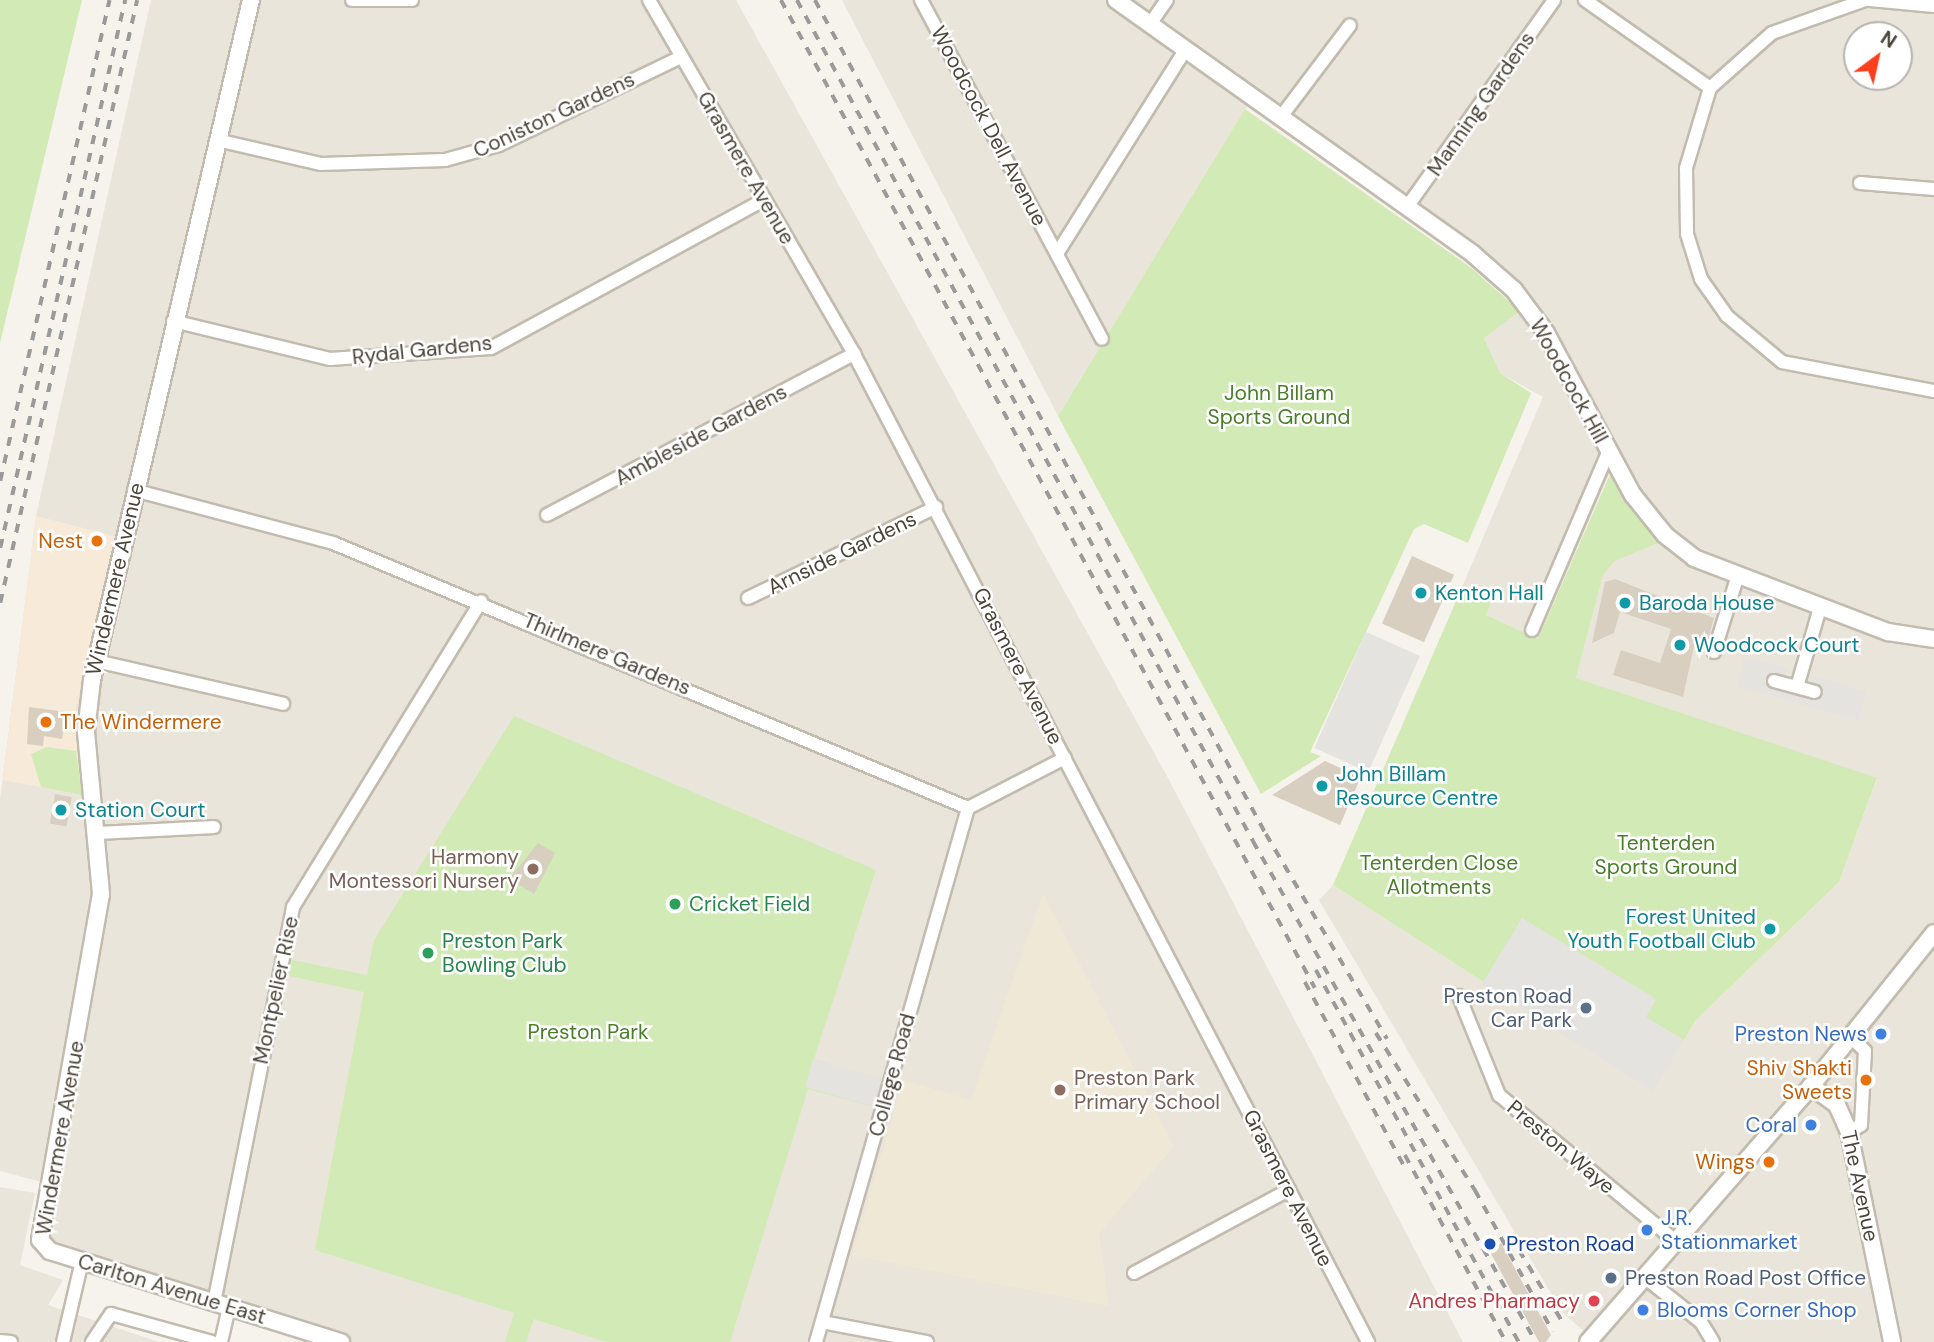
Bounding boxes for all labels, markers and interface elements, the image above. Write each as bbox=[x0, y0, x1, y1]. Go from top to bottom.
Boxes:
north arrow bbox=[1843, 21, 1913, 91]
street label: Woodcock Dell Avenue bbox=[926, 22, 1052, 230]
text: N bbox=[1876, 25, 1901, 54]
street label: Manning Gardens bbox=[1422, 27, 1540, 181]
street label: Coniston Gardens bbox=[469, 67, 639, 163]
street label: Grasmere Avenue bbox=[692, 87, 800, 249]
street label: Woodcock Hill bbox=[1524, 314, 1614, 448]
street label: Rydal Gardens bbox=[351, 330, 493, 370]
street label: Ambleside Gardens bbox=[611, 379, 791, 491]
park label: John Billam Sports Ground bbox=[1208, 380, 1350, 430]
street label: Windermere Avenue bbox=[81, 480, 149, 678]
street label: Arnside Gardens bbox=[763, 506, 921, 600]
place label: Nest bbox=[38, 528, 83, 554]
marker: Nest bbox=[89, 533, 105, 549]
place label: Kenton Hall bbox=[1435, 580, 1544, 606]
street label: Grasmere Avenue bbox=[968, 583, 1068, 749]
marker: Kenton Hall bbox=[1413, 585, 1429, 601]
place label: Baroda House bbox=[1639, 590, 1774, 616]
marker: Baroda House bbox=[1617, 595, 1633, 611]
street label: Thirlmere Gardens bbox=[520, 607, 694, 701]
place label: Woodcock Court bbox=[1694, 632, 1860, 658]
marker: Woodcock Court bbox=[1672, 637, 1688, 653]
place label: The Windermere bbox=[60, 709, 222, 735]
marker: The Windermere bbox=[38, 714, 54, 730]
place label: John Billam Resource Centre bbox=[1336, 761, 1498, 811]
marker: John Billam Resource Centre bbox=[1314, 778, 1330, 794]
place label: Station Court bbox=[75, 797, 205, 823]
marker: Station Court bbox=[53, 802, 69, 818]
park label: Tenterden Sports Ground bbox=[1595, 830, 1737, 880]
place label: Harmony Montessori Nursery bbox=[329, 844, 519, 894]
park label: Tenterden Close Allotments bbox=[1360, 850, 1518, 900]
marker: Harmony Montessori Nursery bbox=[525, 861, 541, 877]
place label: Cricket Field bbox=[689, 891, 810, 917]
marker: Cricket Field bbox=[667, 896, 683, 912]
place label: Forest United Youth Football Club bbox=[1567, 904, 1756, 954]
street label: Montpelier Rise bbox=[248, 914, 304, 1066]
marker: Forest United Youth Football Club bbox=[1762, 921, 1778, 937]
place label: Preston Park Bowling Club bbox=[442, 928, 567, 978]
marker: Preston Park Bowling Club bbox=[420, 945, 436, 961]
place label: Preston Road Car Park bbox=[1444, 983, 1572, 1033]
marker: Preston Road Car Park bbox=[1578, 1000, 1594, 1016]
street label: College Road bbox=[863, 1011, 921, 1139]
park label: Preston Park bbox=[527, 1019, 649, 1045]
place label: Preston News bbox=[1735, 1021, 1867, 1047]
marker: Preston News bbox=[1873, 1026, 1889, 1042]
street label: Windermere Avenue bbox=[30, 1039, 90, 1237]
place label: Shiv Shakti Sweets bbox=[1747, 1055, 1852, 1105]
place label: Preston Park Primary School bbox=[1074, 1065, 1220, 1115]
marker: Shiv Shakti Sweets bbox=[1858, 1072, 1874, 1088]
marker: Preston Park Primary School bbox=[1052, 1082, 1068, 1098]
street label: Preston Waye bbox=[1502, 1095, 1620, 1199]
street label: Grasmere Avenue bbox=[1238, 1105, 1338, 1271]
place label: Coral bbox=[1746, 1112, 1797, 1138]
marker: Coral bbox=[1803, 1117, 1819, 1133]
street label: The Avenue bbox=[1836, 1128, 1884, 1244]
place label: Wings bbox=[1695, 1149, 1755, 1175]
marker: Wings bbox=[1761, 1154, 1777, 1170]
place label: J.R. Stationmarket bbox=[1661, 1205, 1798, 1255]
marker: J.R. Stationmarket bbox=[1639, 1222, 1655, 1238]
place label: Preston Road bbox=[1506, 1231, 1634, 1257]
marker: Preston Road bbox=[1480, 1234, 1500, 1254]
street label: Carlton Avenue East bbox=[75, 1248, 269, 1330]
place label: Preston Road Post Office bbox=[1625, 1265, 1866, 1291]
marker: Preston Road Post Office bbox=[1603, 1270, 1619, 1286]
place label: Andres Pharmacy bbox=[1408, 1288, 1580, 1314]
marker: Andres Pharmacy bbox=[1586, 1293, 1602, 1309]
place label: Blooms Corner Shop bbox=[1657, 1297, 1857, 1323]
marker: Blooms Corner Shop bbox=[1635, 1302, 1651, 1318]

